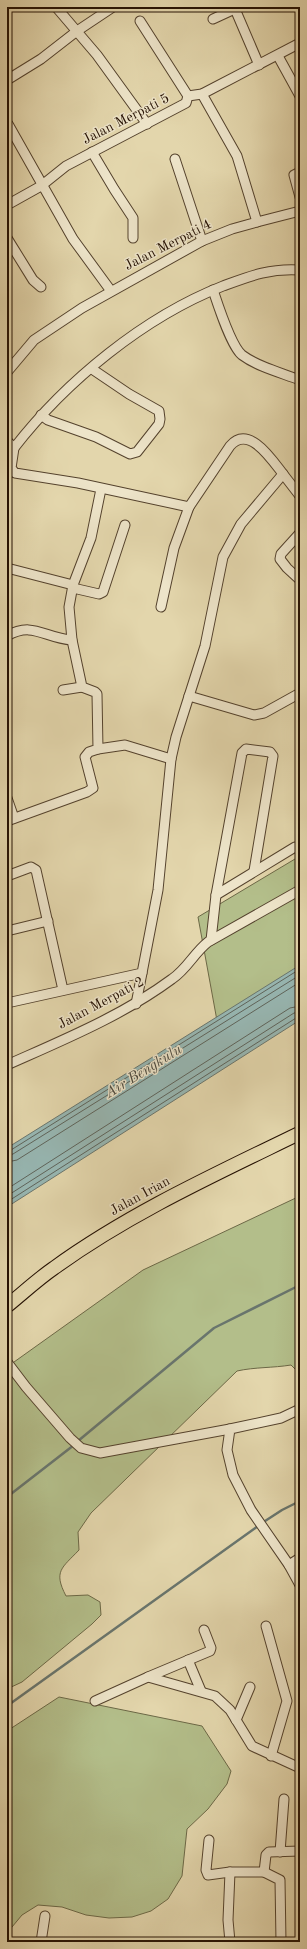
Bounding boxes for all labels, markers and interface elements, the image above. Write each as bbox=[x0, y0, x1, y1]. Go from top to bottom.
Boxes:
street label: Jalan Merpati 5 bbox=[80, 91, 172, 147]
street label: Jalan Merpati 4 bbox=[122, 217, 214, 273]
street label: Jalan Merpati 2 bbox=[56, 974, 146, 1032]
water label: Air Bengkulu bbox=[102, 1042, 186, 1102]
street label: Jalan Irian bbox=[108, 1174, 173, 1218]

